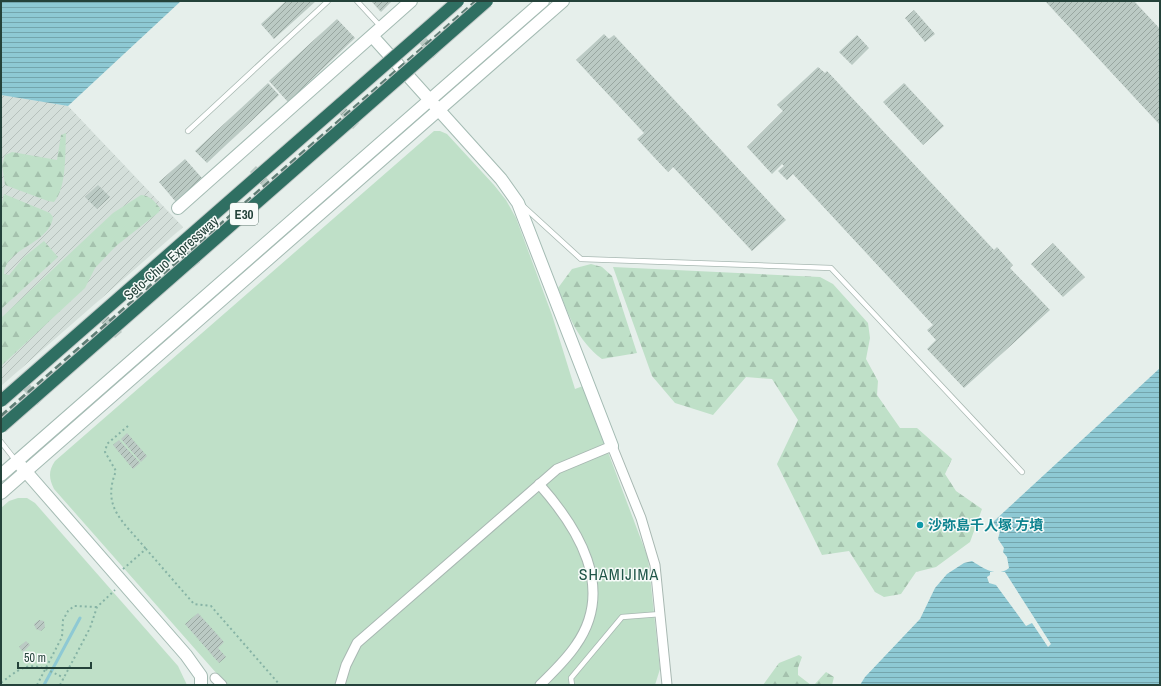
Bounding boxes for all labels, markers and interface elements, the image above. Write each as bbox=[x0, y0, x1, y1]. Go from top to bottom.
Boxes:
road number: E30 bbox=[230, 203, 258, 225]
street label: Seto-Chuo Expressway bbox=[120, 212, 222, 304]
place label: 沙弥島千人塚 方墳 bbox=[928, 516, 1043, 534]
marker: 沙弥島千人塚 方墳 bbox=[915, 520, 925, 530]
district label: SHAMIJIMA bbox=[579, 563, 659, 585]
scale bar bbox=[18, 644, 91, 670]
text: 50 m bbox=[24, 650, 46, 666]

